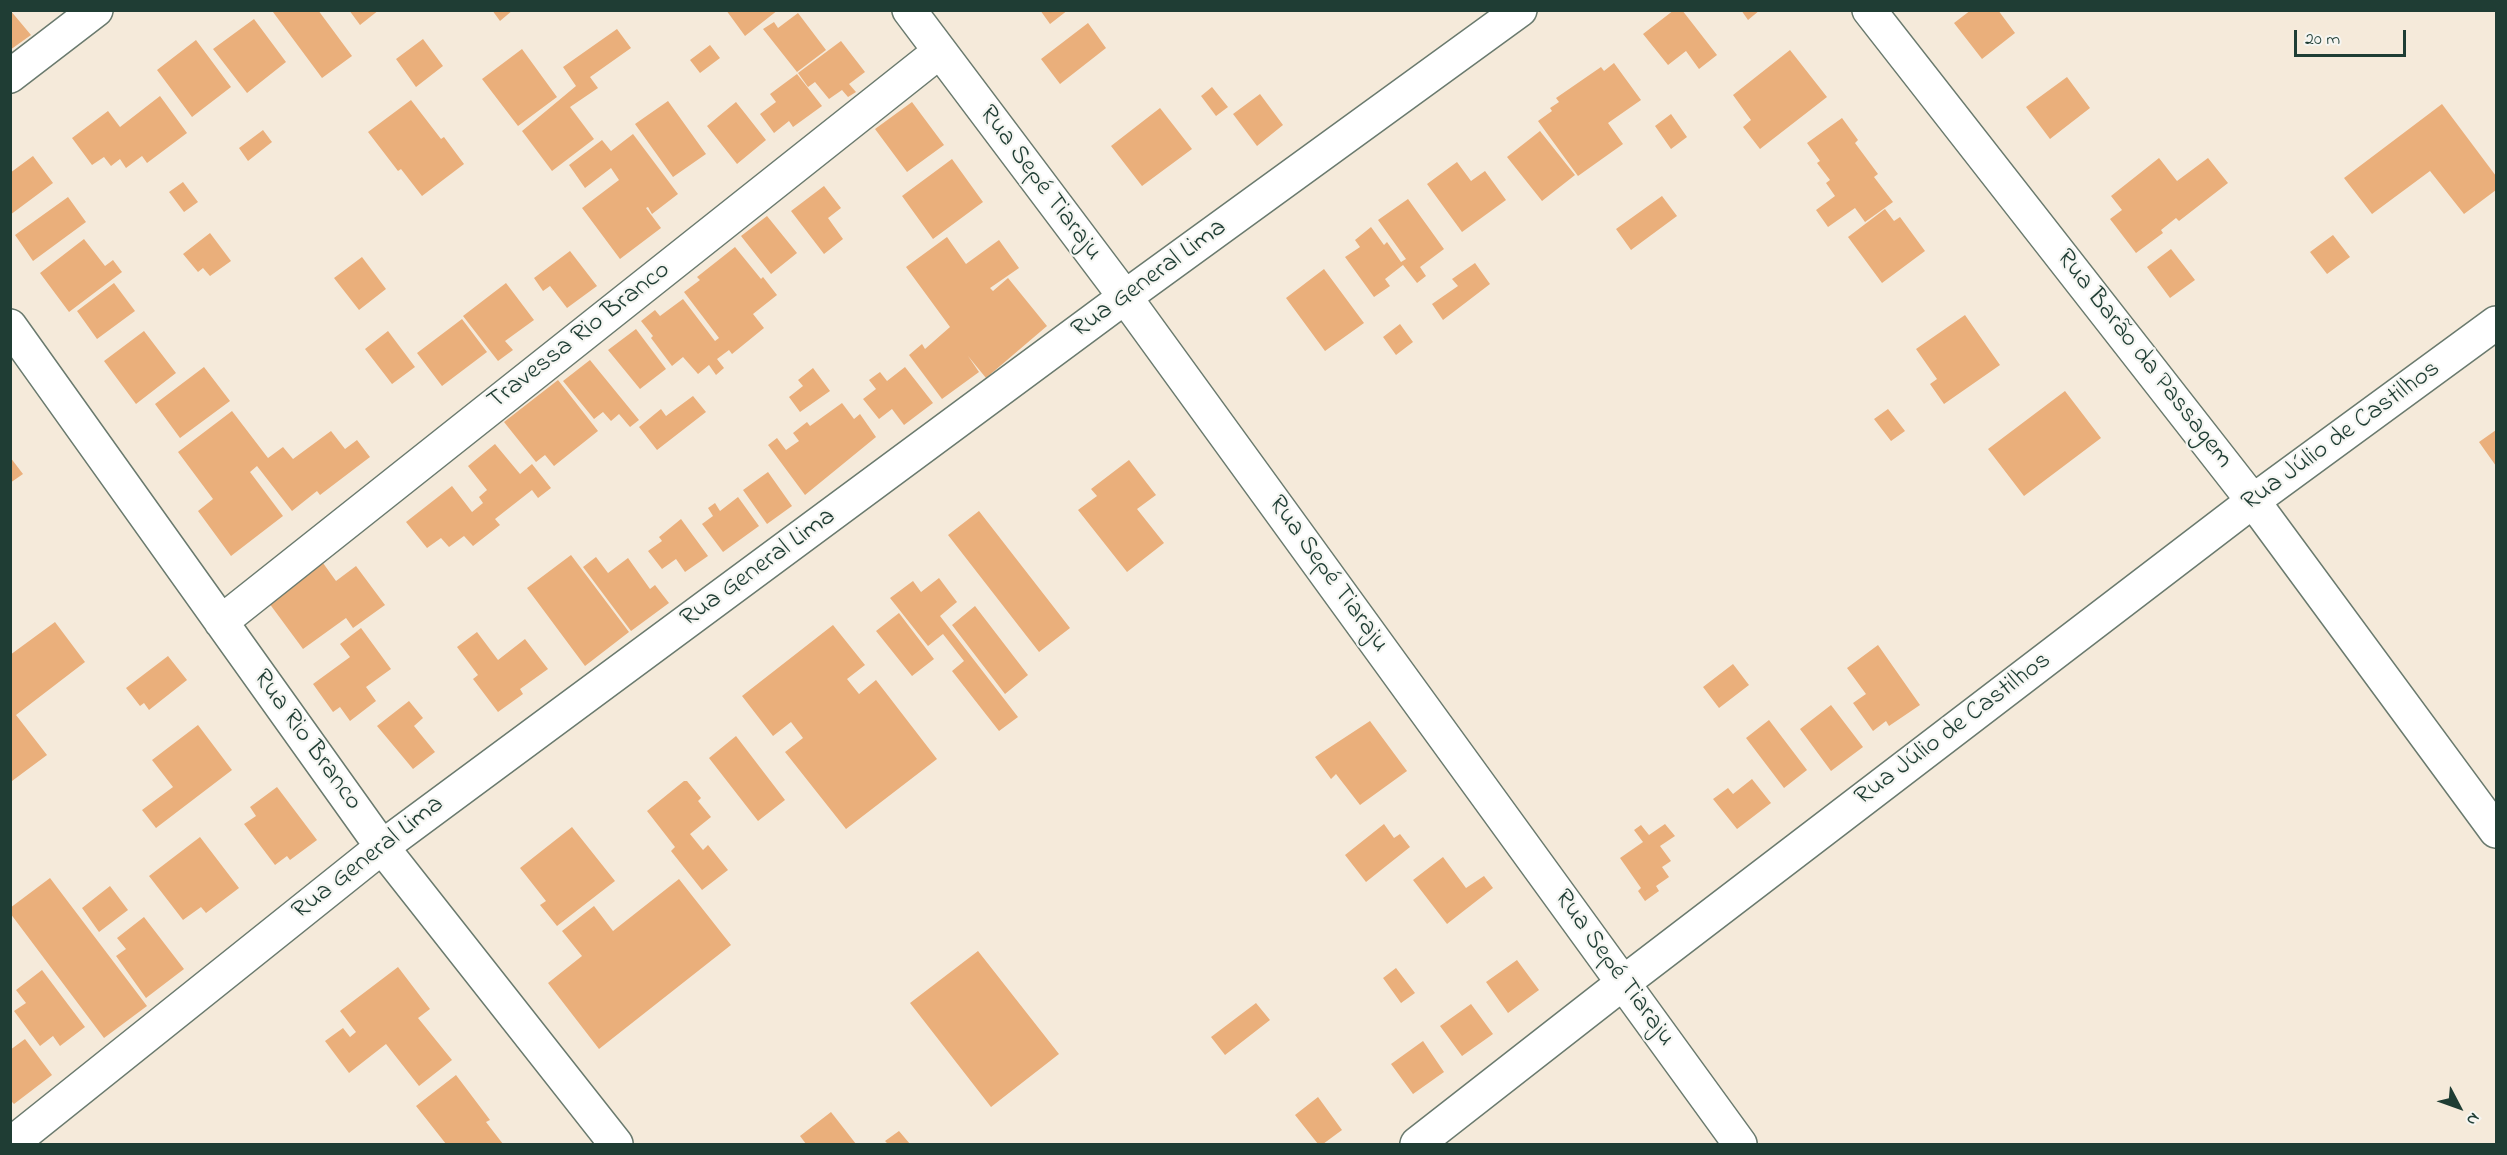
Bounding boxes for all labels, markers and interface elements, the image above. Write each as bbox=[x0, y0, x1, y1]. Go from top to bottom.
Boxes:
scale bar bbox=[2297, 18, 2410, 56]
text: 20 m bbox=[2305, 27, 2340, 53]
street label: Rua Sepé Tiaraju bbox=[971, 100, 1107, 268]
street label: Rua General Lima bbox=[1067, 213, 1233, 347]
street label: Rua Barão da Passagem bbox=[2048, 244, 2238, 476]
street label: Travessa Rio Branco bbox=[483, 256, 677, 418]
street label: Rua Júlio de Castilhos bbox=[2237, 355, 2447, 519]
street label: Rua Sepé Tiaraju bbox=[1260, 491, 1394, 659]
street label: Rua General Lima bbox=[676, 502, 842, 636]
street label: Rua Júlio de Castilhos bbox=[1850, 646, 2058, 814]
street label: Rua Rio Branco bbox=[245, 665, 367, 817]
street label: Rua General Lima bbox=[287, 790, 451, 928]
street label: Rua Sepé Tiaraju bbox=[1546, 885, 1680, 1053]
north arrow bbox=[2429, 1077, 2489, 1137]
text: N bbox=[2460, 1107, 2485, 1131]

